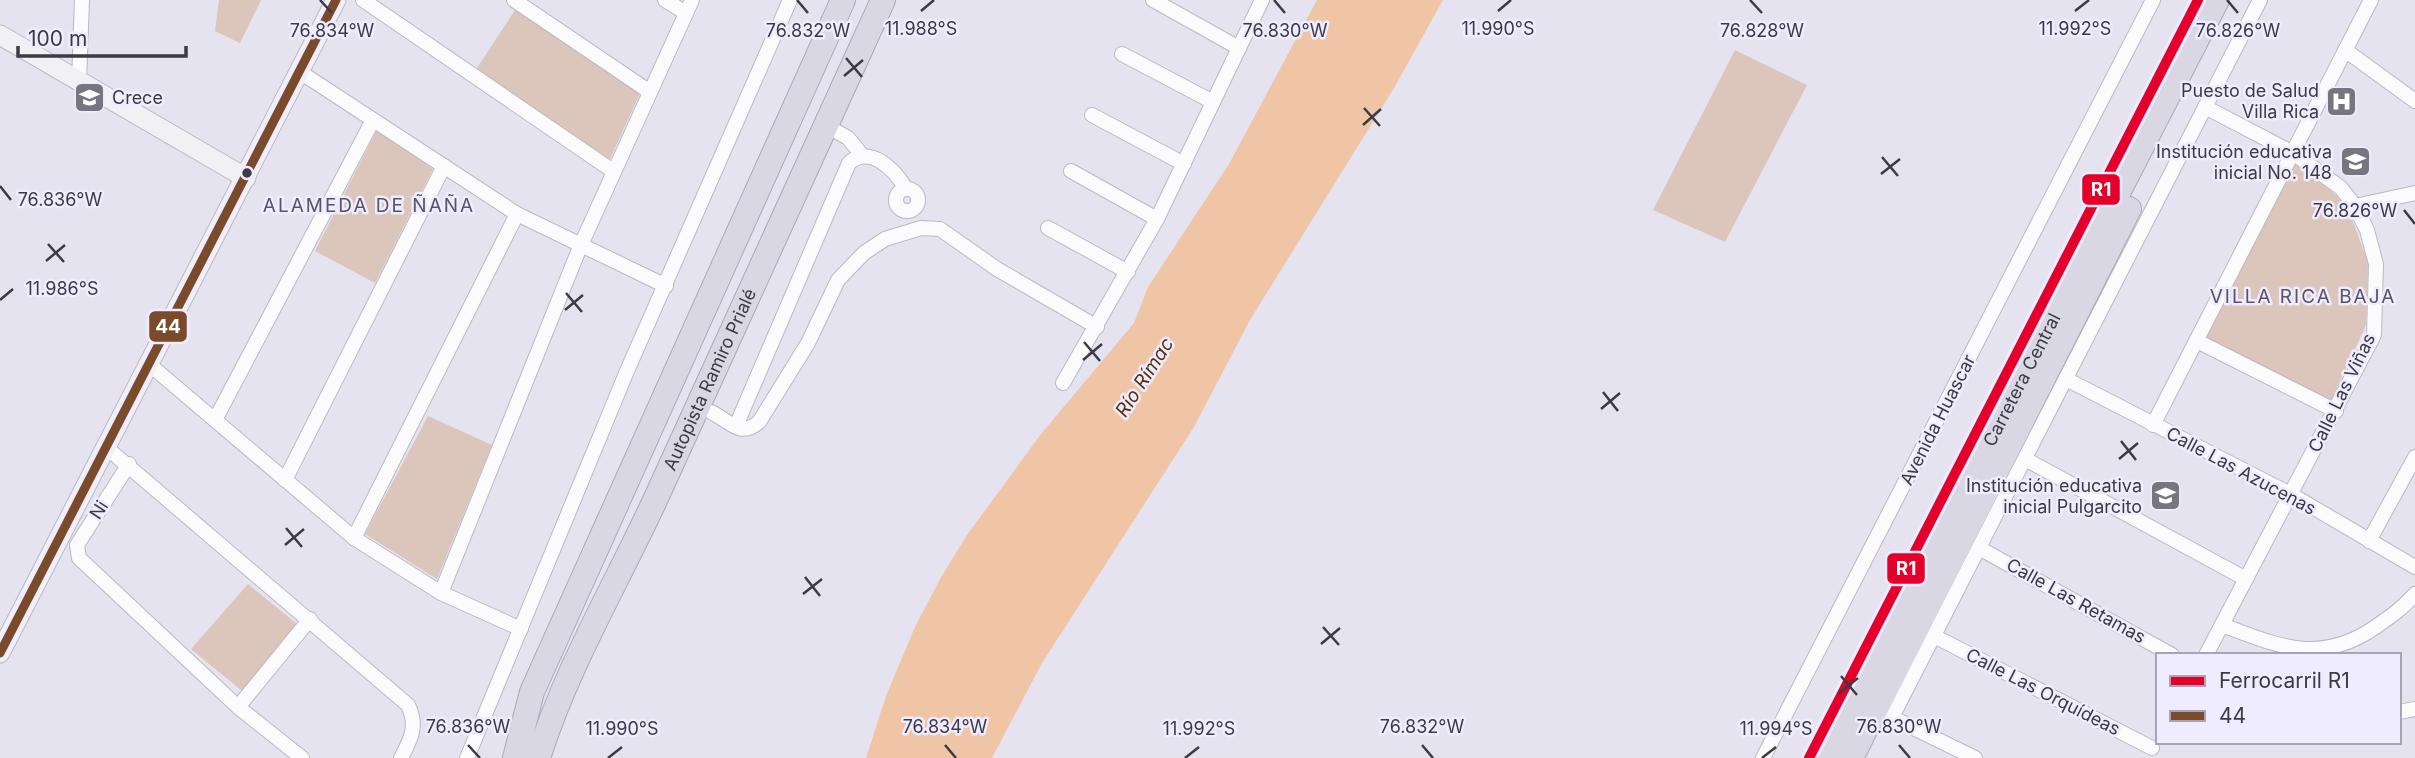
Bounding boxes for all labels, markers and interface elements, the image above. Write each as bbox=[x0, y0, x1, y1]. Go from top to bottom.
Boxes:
scale bar bbox=[18, 14, 186, 58]
text: 11.988°S bbox=[885, 18, 957, 39]
text: 11.990°S bbox=[1461, 18, 1535, 39]
text: 11.992°S bbox=[2039, 18, 2111, 39]
text: 76.834°W bbox=[290, 20, 375, 41]
text: 76.832°W bbox=[766, 20, 850, 41]
text: 76.830°W bbox=[1243, 20, 1328, 41]
text: 76.828°W bbox=[1720, 20, 1804, 41]
text: 76.826°W bbox=[2196, 20, 2280, 41]
text: 100 m bbox=[28, 26, 87, 51]
place label: Puesto de Salud Villa Rica bbox=[2181, 80, 2319, 122]
school or university icon: Crece bbox=[72, 81, 106, 115]
hospital icon: Puesto de Salud Villa Rica bbox=[2325, 84, 2359, 118]
place label: Crece bbox=[112, 87, 163, 108]
place label: Institución educativa inicial No. 148 bbox=[2156, 141, 2332, 183]
school or university icon: Institución educativa inicial No. 148 bbox=[2338, 145, 2372, 179]
unlabelled marker bbox=[240, 166, 254, 180]
line badge: R1 bbox=[2081, 173, 2121, 206]
text: R1 bbox=[2091, 178, 2111, 201]
text: 76.836°W bbox=[18, 189, 103, 210]
district label: ALAMEDA DE ÑAÑA bbox=[263, 194, 475, 217]
text: 76.826°W bbox=[2313, 200, 2397, 221]
text: 11.986°S bbox=[26, 278, 98, 299]
street label: Autopista Ramiro Prialé bbox=[659, 285, 760, 474]
district label: VILLA RICA BAJA bbox=[2210, 285, 2396, 308]
line badge: 44 bbox=[148, 310, 188, 343]
street label: Carretera Central bbox=[1979, 310, 2064, 450]
text: 44 bbox=[155, 315, 181, 338]
street label: Calle Las Viñas bbox=[2304, 330, 2379, 456]
water label: Río Rímac bbox=[1110, 333, 1179, 421]
street label: Avenida Huascar bbox=[1896, 351, 1980, 489]
street label: Calle Las Azucenas bbox=[2163, 422, 2320, 519]
place label: Institución educativa inicial Pulgarcito bbox=[1966, 475, 2142, 517]
school or university icon: Institución educativa inicial Pulgarcito bbox=[2148, 479, 2182, 513]
street label: Ni bbox=[85, 496, 112, 523]
line badge: R1 bbox=[1886, 552, 1926, 585]
street label: Calle Las Retamas bbox=[2003, 554, 2149, 647]
text: R1 bbox=[1896, 557, 1916, 580]
street label: Calle Las Orquídeas bbox=[1963, 644, 2124, 739]
legend bbox=[2156, 653, 2401, 744]
text: Ferrocarril R1 bbox=[2219, 668, 2350, 693]
text: 44 bbox=[2219, 703, 2246, 728]
text: 76.836°W bbox=[426, 716, 511, 737]
text: 76.834°W bbox=[903, 716, 988, 737]
text: 76.832°W bbox=[1380, 716, 1464, 737]
text: 76.830°W bbox=[1857, 716, 1942, 737]
text: 11.990°S bbox=[585, 718, 659, 739]
text: 11.992°S bbox=[1163, 718, 1235, 739]
text: 11.994°S bbox=[1739, 718, 1813, 739]

